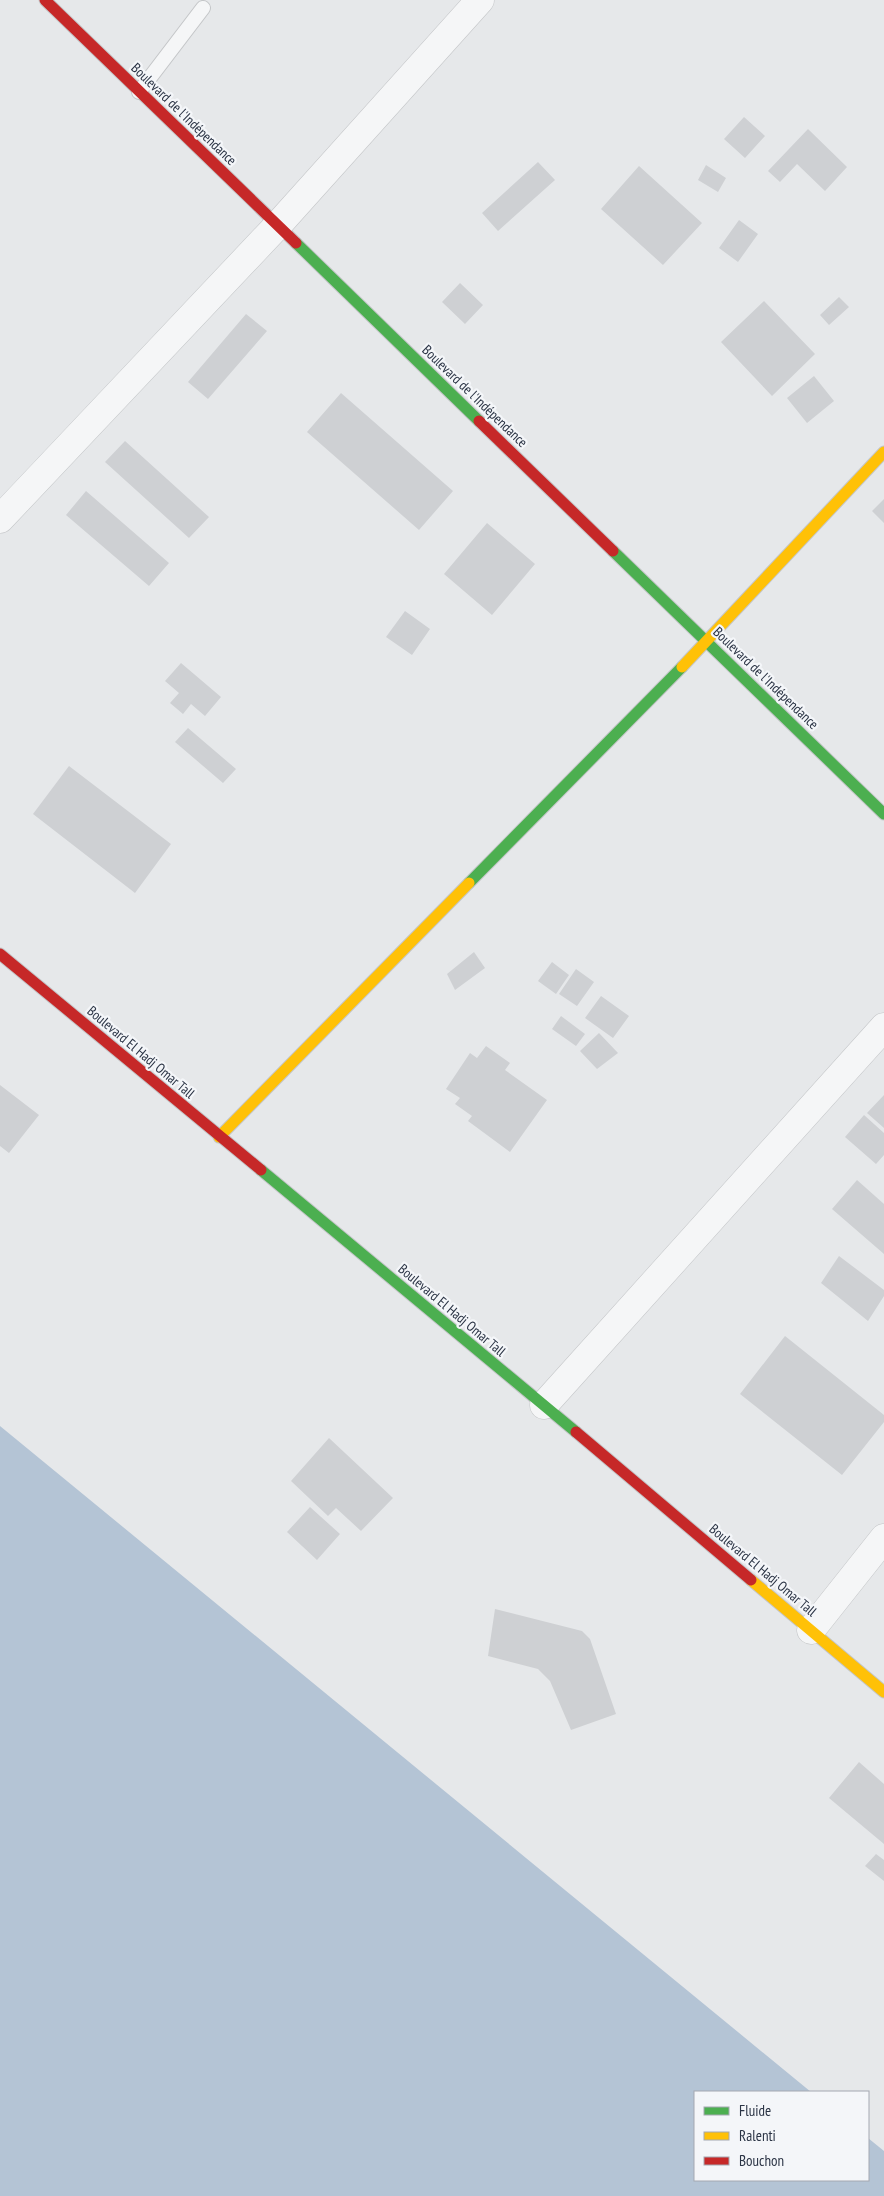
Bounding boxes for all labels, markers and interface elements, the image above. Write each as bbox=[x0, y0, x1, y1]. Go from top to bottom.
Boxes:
street label: Boulevard de l'Indépendance bbox=[128, 59, 241, 169]
street label: Boulevard de l'Indépendance bbox=[419, 341, 532, 451]
street label: Boulevard de l'Indépendance bbox=[710, 623, 823, 733]
street label: Boulevard El Hadj Omar Tall bbox=[84, 1002, 199, 1103]
street label: Boulevard El Hadj Omar Tall bbox=[395, 1260, 510, 1361]
street label: Boulevard El Hadj Omar Tall bbox=[706, 1520, 821, 1621]
legend bbox=[694, 2091, 869, 2181]
text: Fluide bbox=[739, 2101, 771, 2120]
text: Ralenti bbox=[739, 2126, 776, 2145]
text: Bouchon bbox=[739, 2151, 784, 2170]

